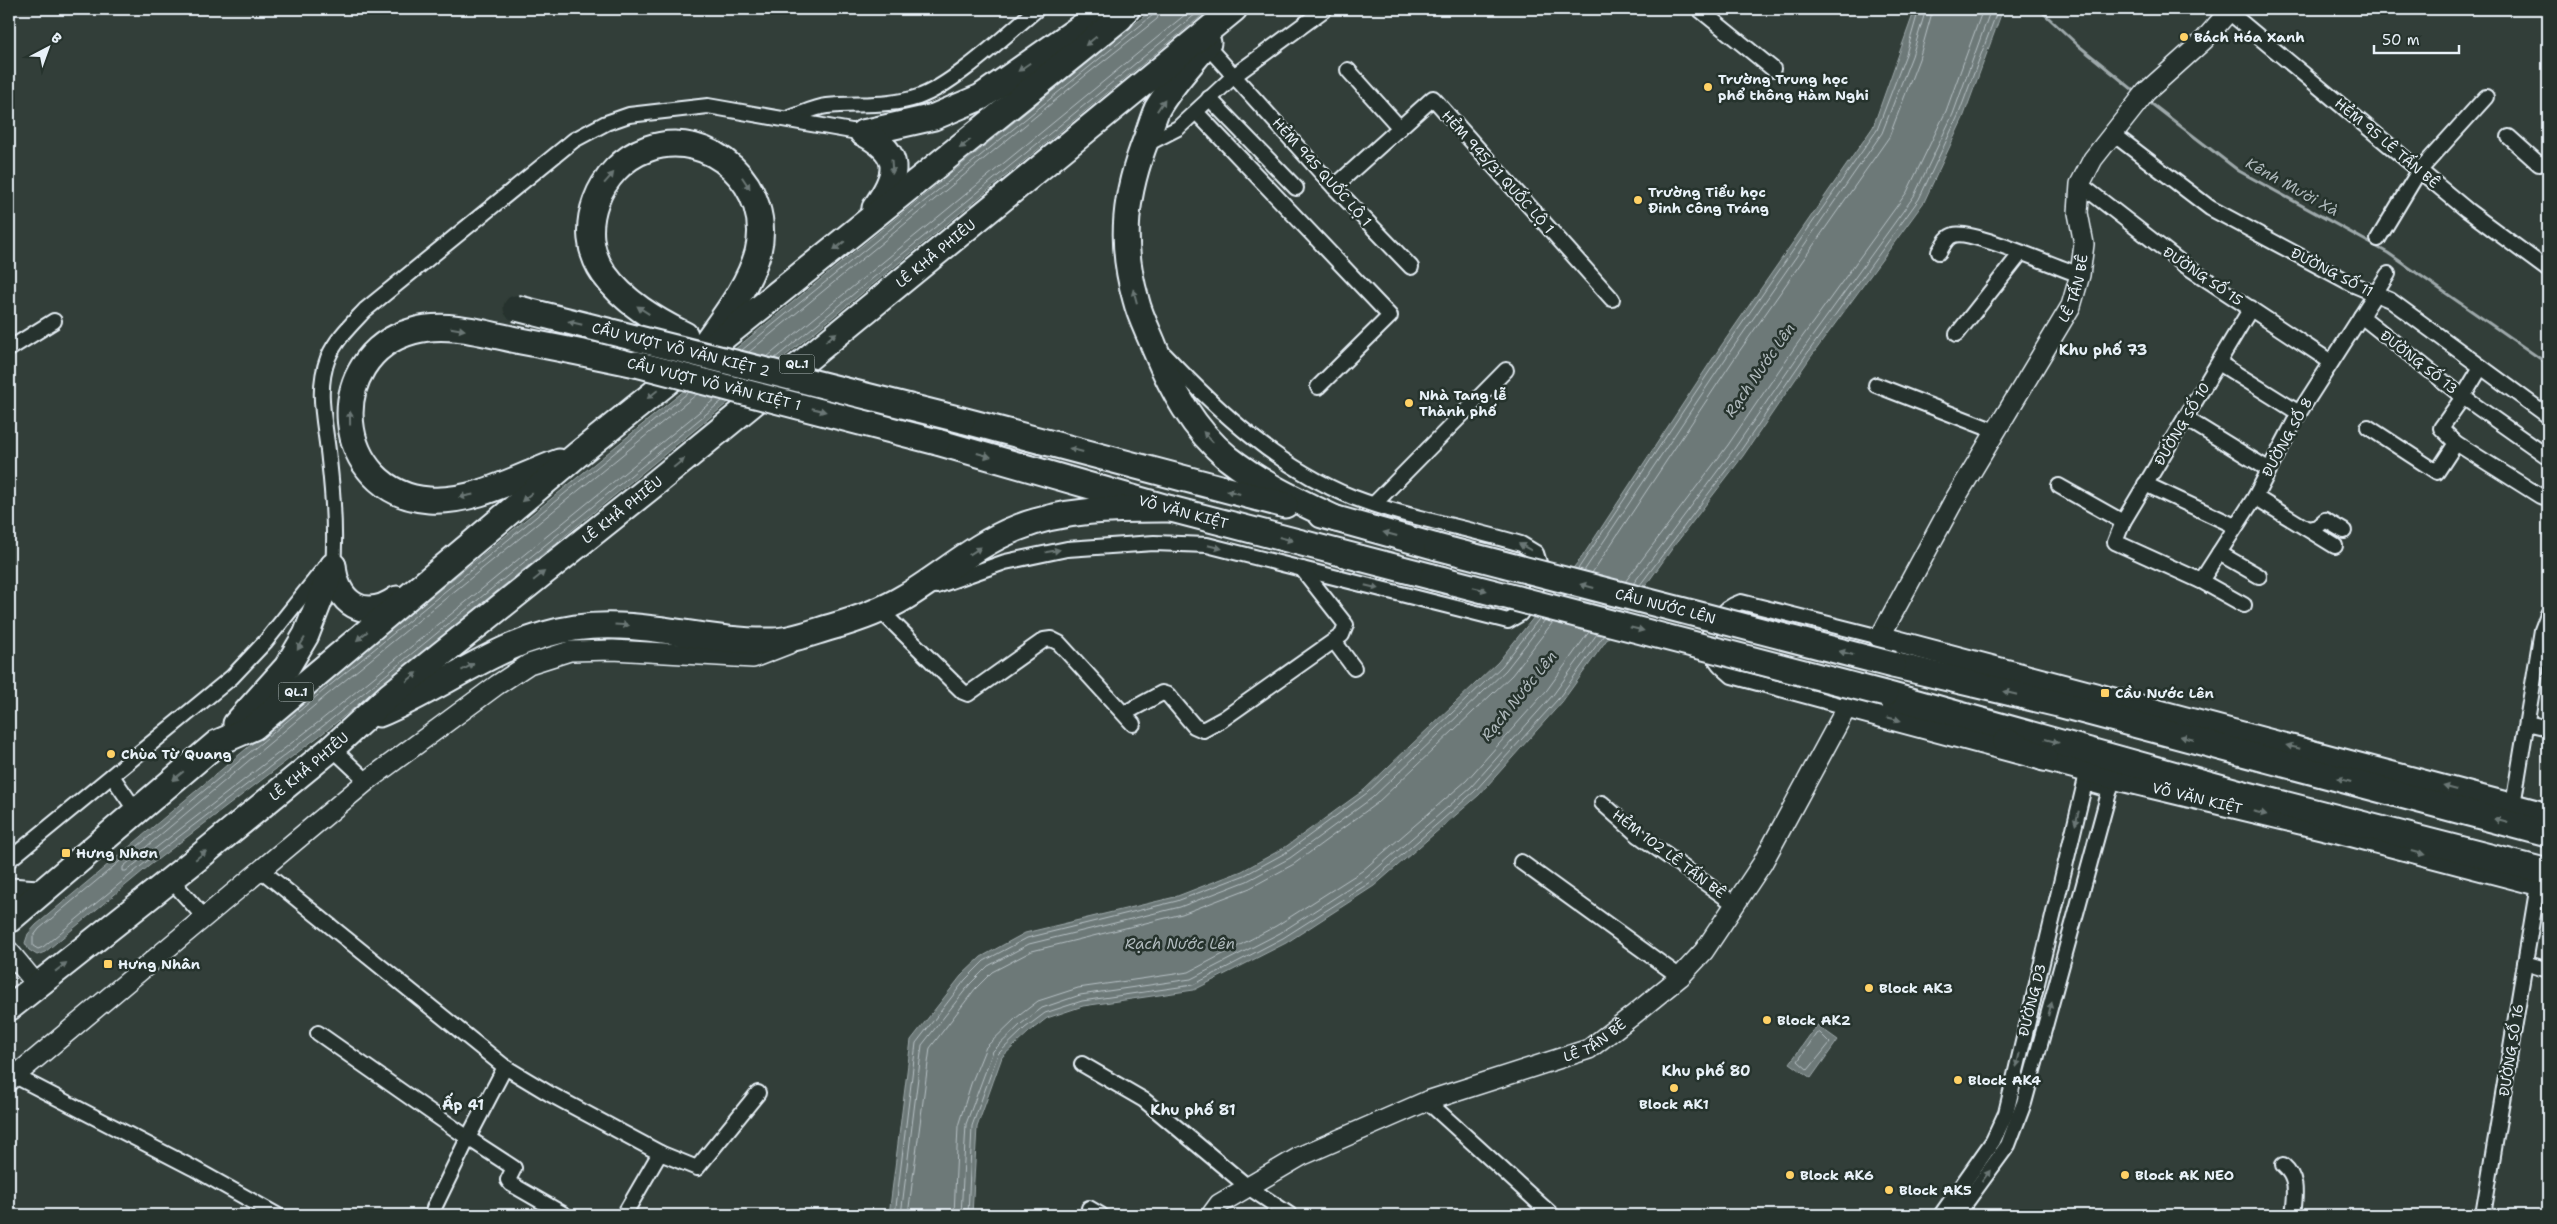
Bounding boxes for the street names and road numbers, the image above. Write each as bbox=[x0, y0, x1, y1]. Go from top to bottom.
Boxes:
street label: HẺM 95 LÊ TẤN BÊ bbox=[2331, 93, 2444, 192]
street label: HẺM 945/31 QUỐC LỘ 1 bbox=[1438, 105, 1560, 237]
street label: HẺM 945 QUỐC LỘ 1 bbox=[1268, 113, 1377, 230]
street label: LÊ KHẢ PHIÊU bbox=[892, 216, 979, 292]
street label: ĐƯỜNG SỐ 15 bbox=[2160, 241, 2248, 309]
street label: ĐƯỜNG SỐ 11 bbox=[2288, 242, 2377, 300]
street label: LÊ TẤN BÊ bbox=[2054, 253, 2092, 326]
street label: CẦU VƯỢT VÕ VĂN KIỆT 2 bbox=[590, 318, 772, 380]
street label: ĐƯỜNG SỐ 13 bbox=[2377, 325, 2463, 398]
street label: CẦU VƯỢT VÕ VĂN KIỆT 1 bbox=[625, 353, 803, 414]
road number: QL.1 bbox=[780, 354, 814, 374]
street label: ĐƯỜNG SỐ 10 bbox=[2148, 378, 2214, 469]
street label: ĐƯỜNG SỐ 8 bbox=[2256, 393, 2316, 480]
street label: LÊ KHẢ PHIÊU bbox=[578, 472, 666, 548]
street label: VÕ VĂN KIỆT bbox=[1136, 491, 1230, 533]
street label: CẦU NƯỚC LÊN bbox=[1613, 584, 1718, 628]
road number: QL.1 bbox=[278, 682, 314, 702]
street label: LÊ KHẢ PHIÊU bbox=[265, 728, 352, 805]
street label: VÕ VĂN KIỆT bbox=[2150, 779, 2245, 818]
street label: HẺM 102 LÊ TẤN BÊ bbox=[1609, 804, 1730, 902]
street label: ĐƯỜNG D3 bbox=[2014, 962, 2050, 1038]
street label: ĐƯỜNG SỐ 16 bbox=[2493, 1002, 2527, 1098]
street label: LÊ TẤN BÊ bbox=[1561, 1015, 1630, 1066]

